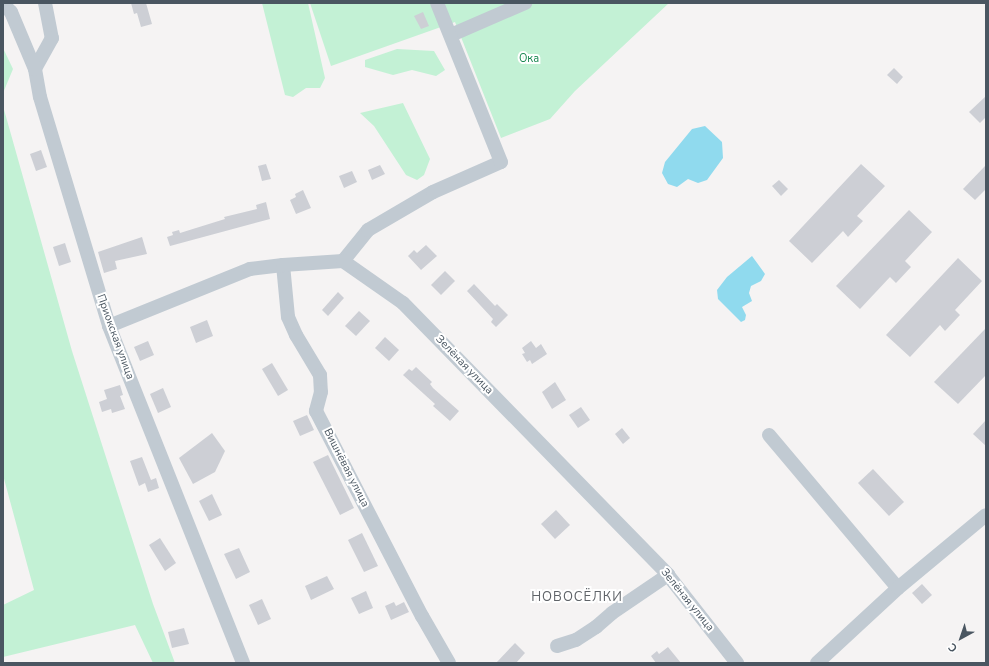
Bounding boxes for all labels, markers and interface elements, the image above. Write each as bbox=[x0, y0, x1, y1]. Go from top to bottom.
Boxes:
park label: Ока bbox=[519, 52, 539, 66]
street label: Приокская улица bbox=[93, 293, 137, 381]
street label: Зелёная улица bbox=[432, 333, 496, 397]
street label: Вишнёвая улица bbox=[320, 426, 372, 510]
street label: Зелёная улица bbox=[658, 566, 716, 634]
district label: НОВОСЁЛКИ bbox=[531, 589, 623, 605]
north arrow bbox=[941, 618, 981, 658]
text: С bbox=[945, 639, 961, 656]

